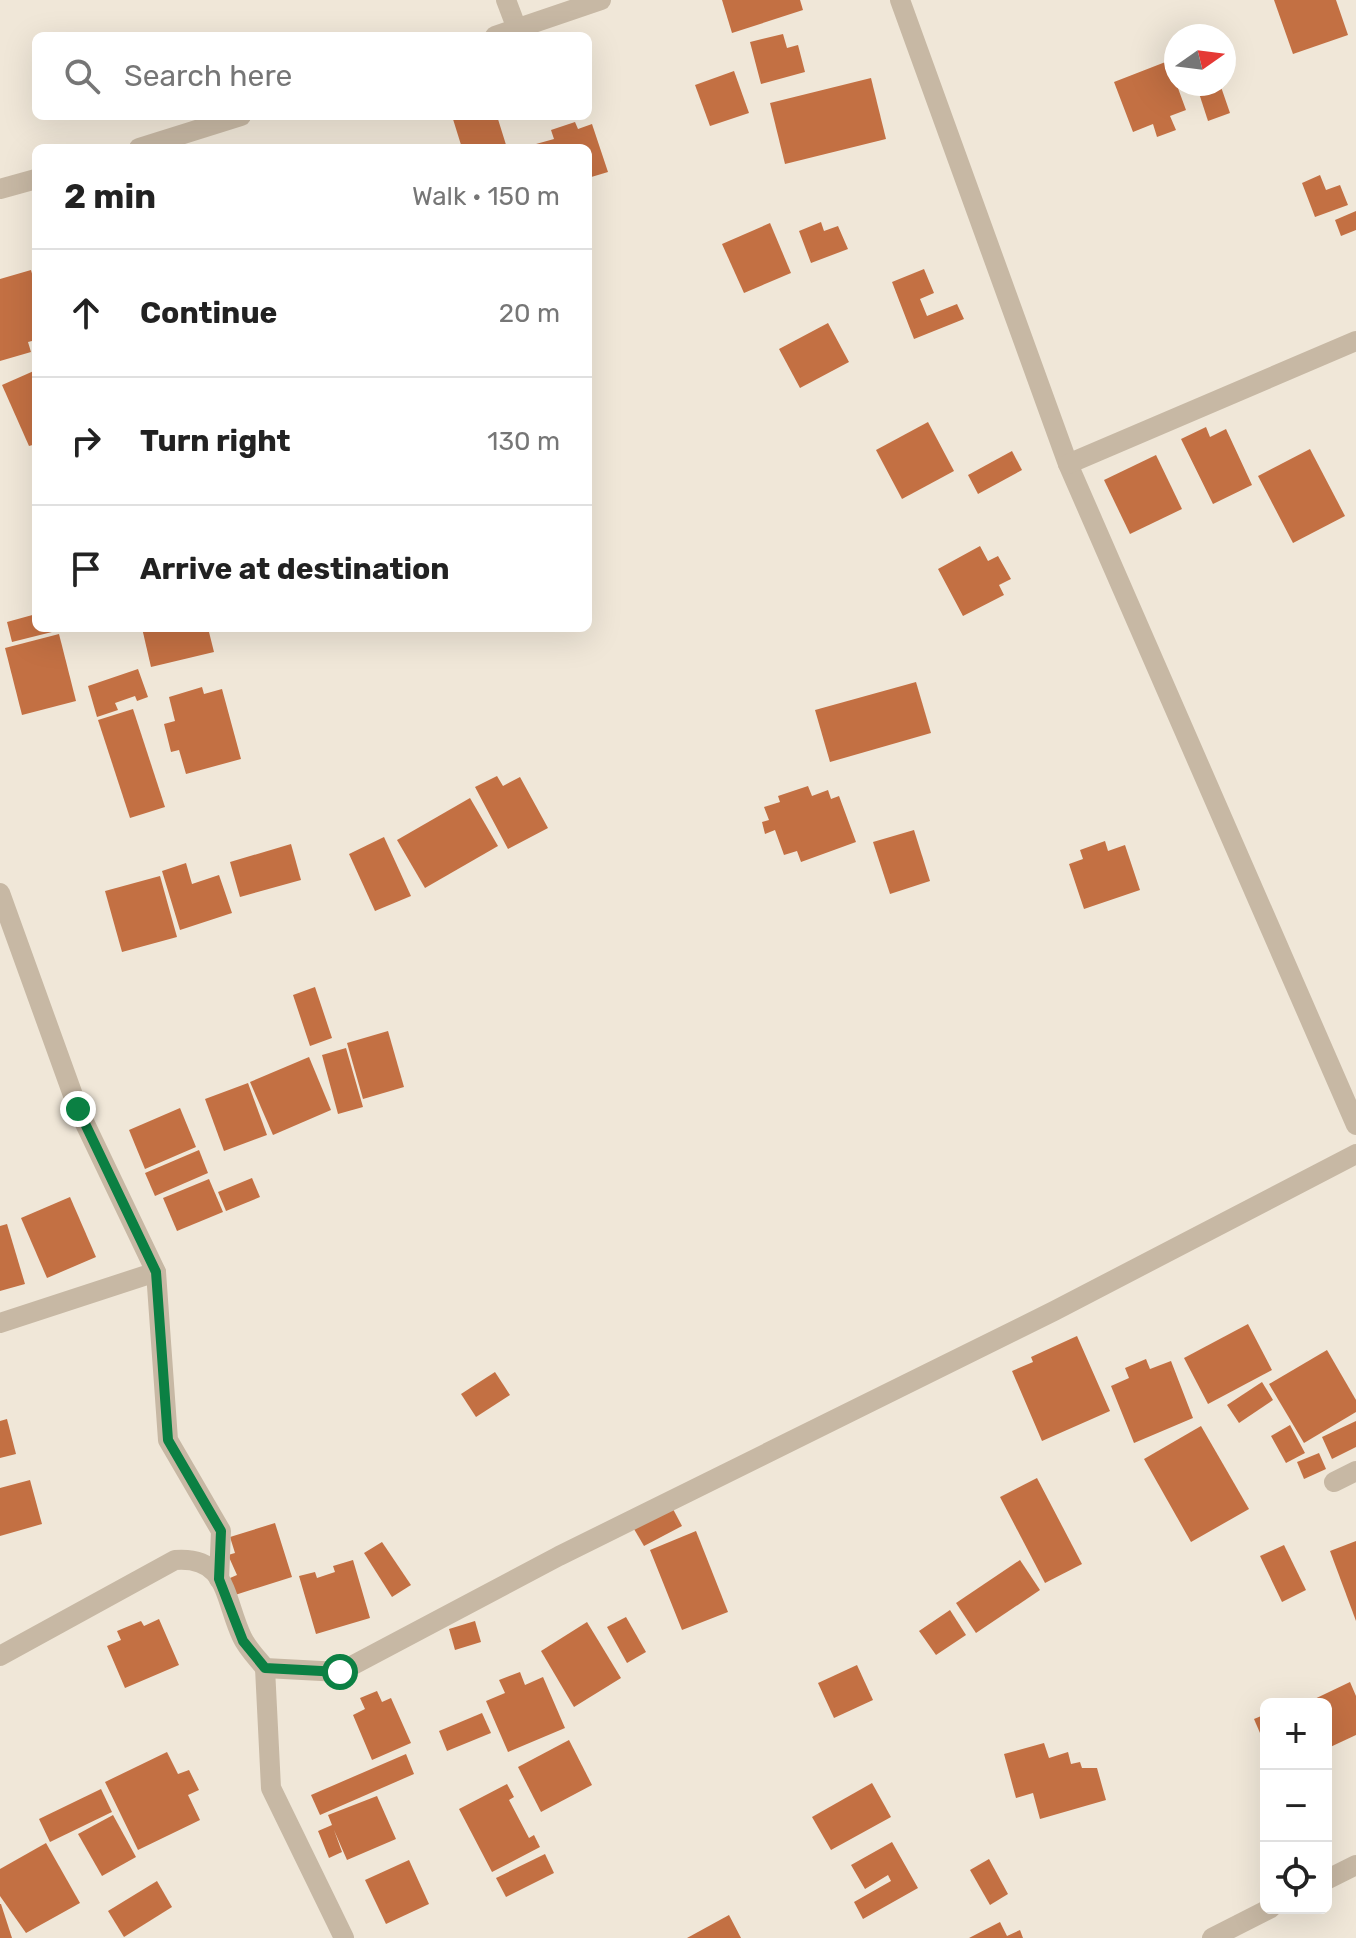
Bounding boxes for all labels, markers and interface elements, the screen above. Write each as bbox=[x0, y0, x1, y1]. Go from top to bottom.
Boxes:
north arrow bbox=[1164, 24, 1236, 96]
search box bbox=[32, 32, 592, 120]
icon: search bbox=[60, 54, 104, 98]
text: Search here bbox=[124, 58, 292, 94]
text: 2 min bbox=[64, 176, 156, 217]
text: Walk · 150 m bbox=[412, 181, 560, 212]
icon: ahead bbox=[64, 291, 108, 335]
text: Continue bbox=[140, 295, 277, 331]
text: 20 m bbox=[499, 298, 560, 329]
icon: right bbox=[64, 419, 108, 463]
text: Turn right bbox=[140, 423, 291, 459]
text: 130 m bbox=[487, 426, 560, 457]
icon: arrive bbox=[64, 547, 108, 591]
text: Arrive at destination bbox=[140, 551, 450, 587]
route end bbox=[60, 1091, 96, 1127]
route start bbox=[322, 1654, 358, 1690]
map controls bbox=[1260, 1698, 1332, 1914]
button: + bbox=[1260, 1698, 1332, 1770]
button: − bbox=[1260, 1770, 1332, 1842]
button: locate bbox=[1260, 1842, 1332, 1914]

